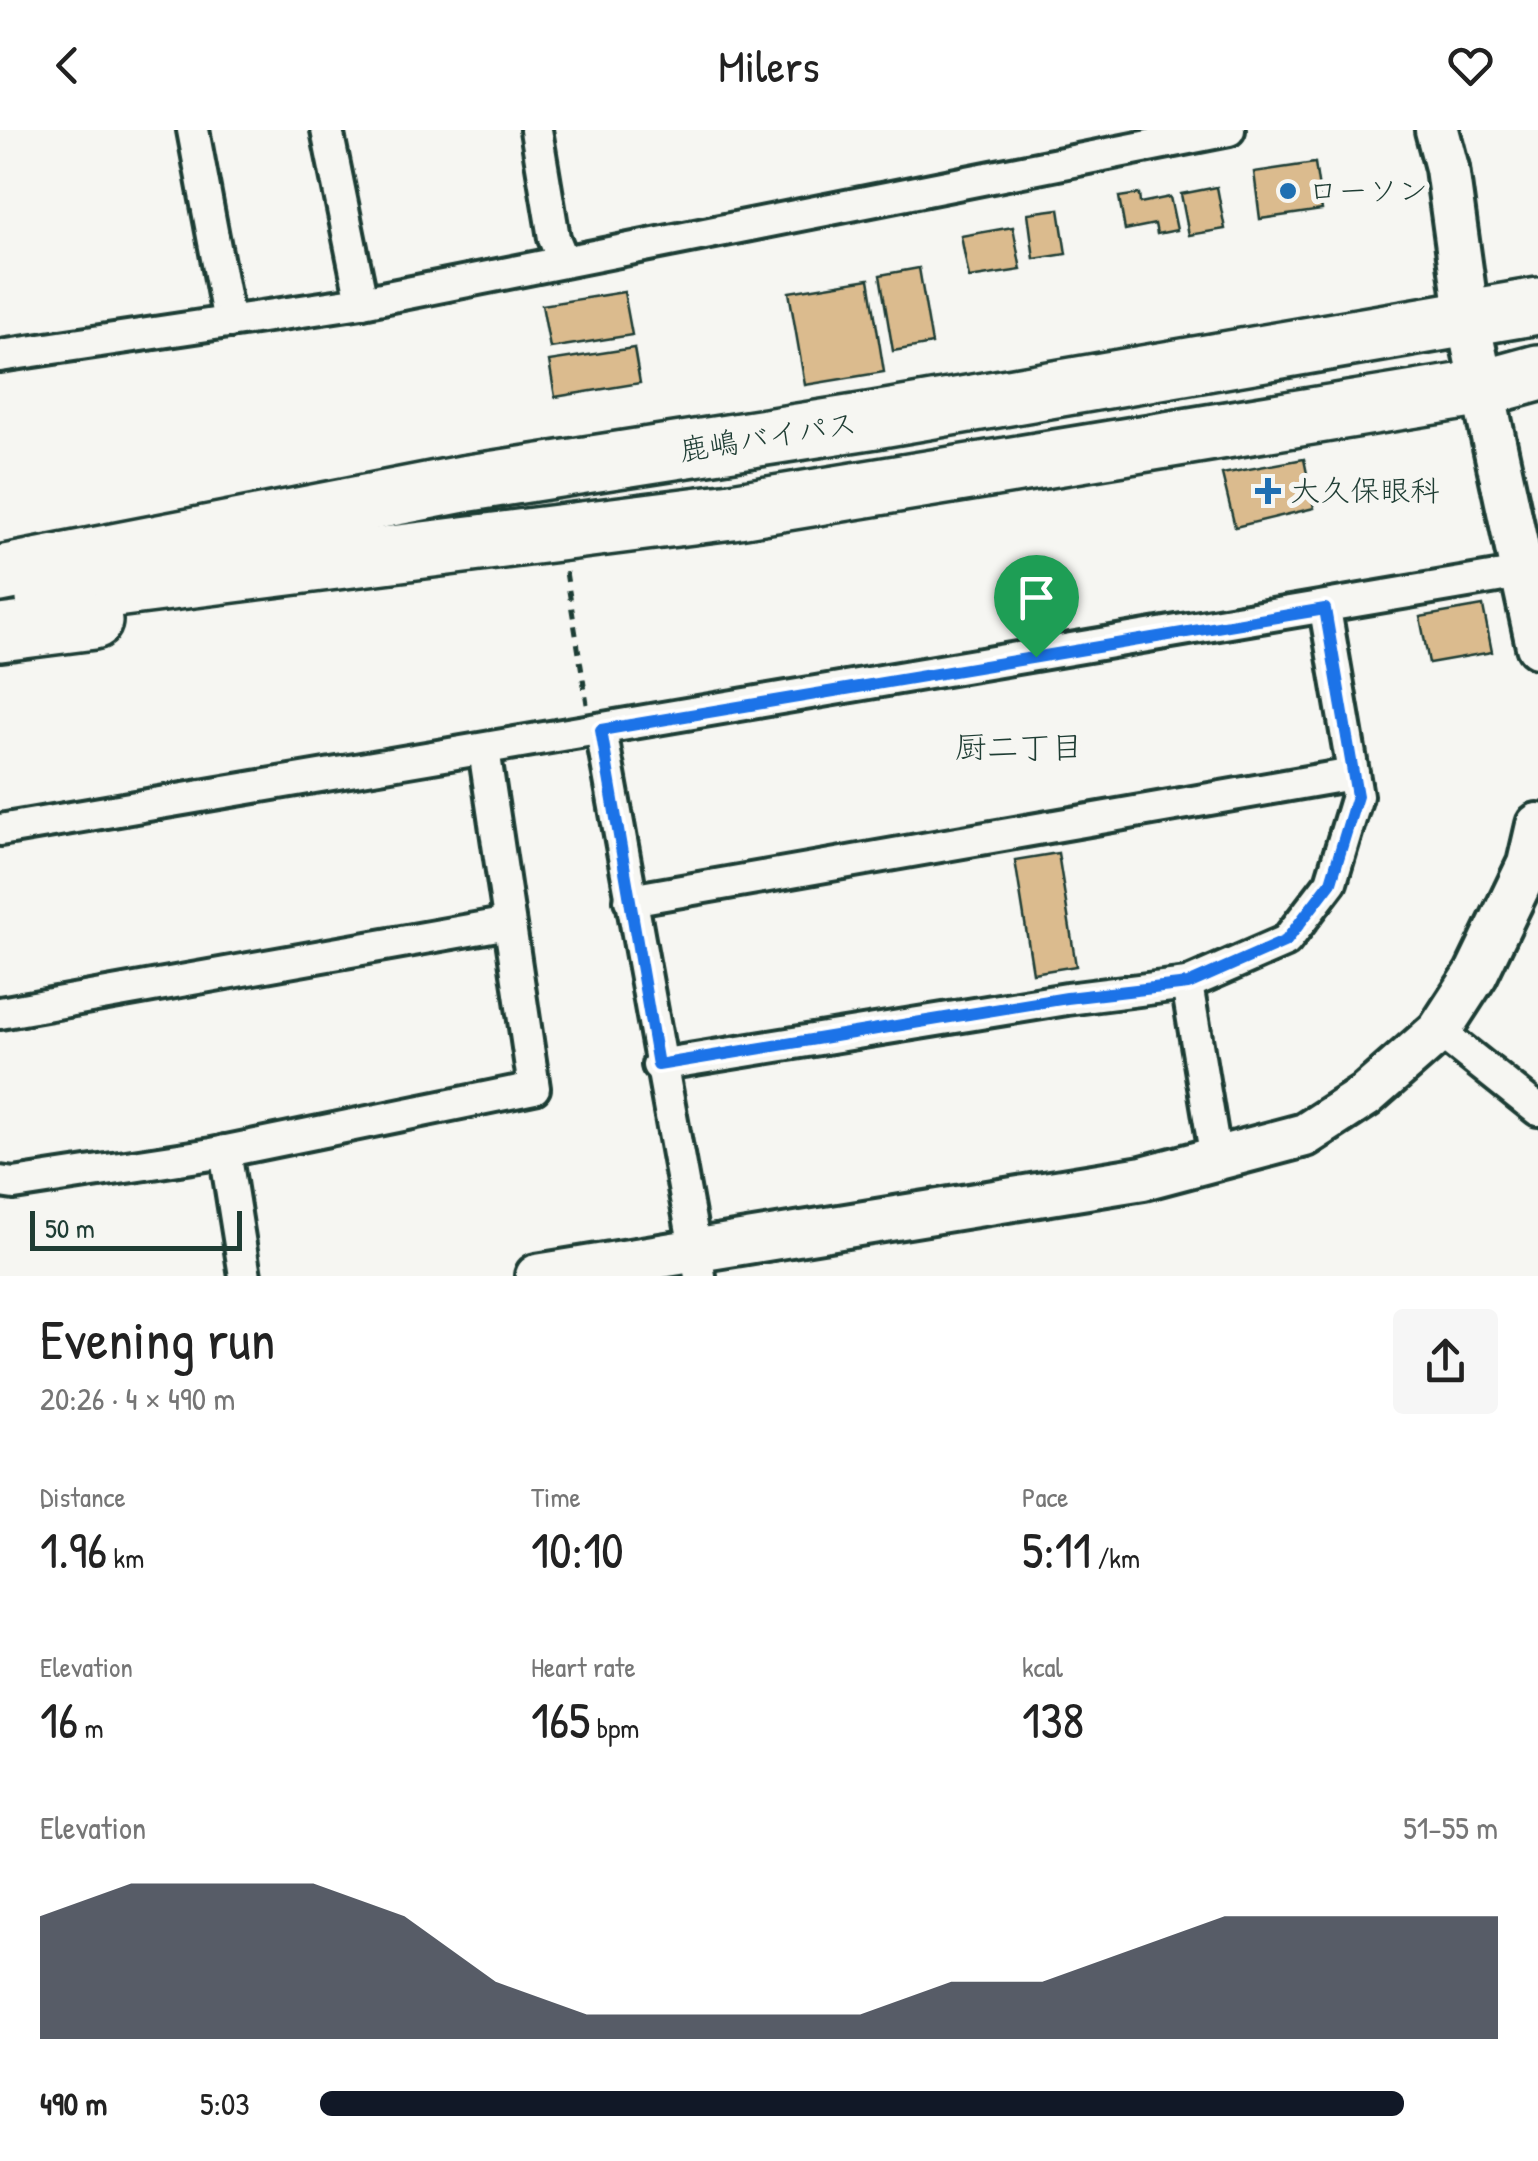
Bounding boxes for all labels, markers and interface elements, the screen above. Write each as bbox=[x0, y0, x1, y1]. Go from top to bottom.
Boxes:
text: Milers bbox=[718, 35, 820, 96]
icon: back bbox=[40, 38, 95, 93]
icon: heart bbox=[1443, 38, 1498, 93]
place label: ローソン bbox=[1308, 170, 1428, 210]
marker: ローソン bbox=[1277, 180, 1299, 202]
street label: 鹿嶋バイパス bbox=[676, 402, 860, 470]
place label: 大久保眼科 bbox=[1290, 470, 1440, 510]
marker: 大久保眼科 bbox=[1255, 478, 1281, 504]
pin bbox=[994, 555, 1079, 658]
icon: arrive bbox=[1009, 570, 1064, 625]
district label: 厨二丁目 bbox=[955, 725, 1083, 768]
scale bar bbox=[30, 1206, 242, 1250]
text: 50 m bbox=[45, 1209, 95, 1247]
text: Evening run bbox=[40, 1302, 275, 1376]
button: share bbox=[1393, 1309, 1498, 1414]
text: 20:26 · 4 × 490 m bbox=[40, 1377, 235, 1420]
text: Distance bbox=[40, 1478, 126, 1516]
text: Time bbox=[531, 1478, 581, 1516]
text: Pace bbox=[1022, 1478, 1068, 1516]
text: 1.96 bbox=[40, 1516, 107, 1584]
text: 10:10 bbox=[531, 1516, 624, 1584]
text: 5:11 bbox=[1022, 1516, 1091, 1584]
text: km bbox=[107, 1539, 144, 1577]
text: /km bbox=[1091, 1539, 1140, 1577]
text: Elevation bbox=[40, 1648, 133, 1686]
text: Heart rate bbox=[531, 1648, 636, 1686]
text: kcal bbox=[1022, 1648, 1063, 1686]
text: 16 bbox=[40, 1686, 78, 1754]
text: 165 bbox=[531, 1686, 590, 1754]
text: 138 bbox=[1022, 1686, 1084, 1754]
text: m bbox=[78, 1709, 104, 1747]
text: bpm bbox=[590, 1709, 639, 1747]
text: Elevation bbox=[40, 1806, 146, 1849]
text: 51–55 m bbox=[1403, 1806, 1498, 1849]
text: 490 m bbox=[40, 2082, 107, 2125]
text: 5:03 bbox=[200, 2082, 250, 2125]

